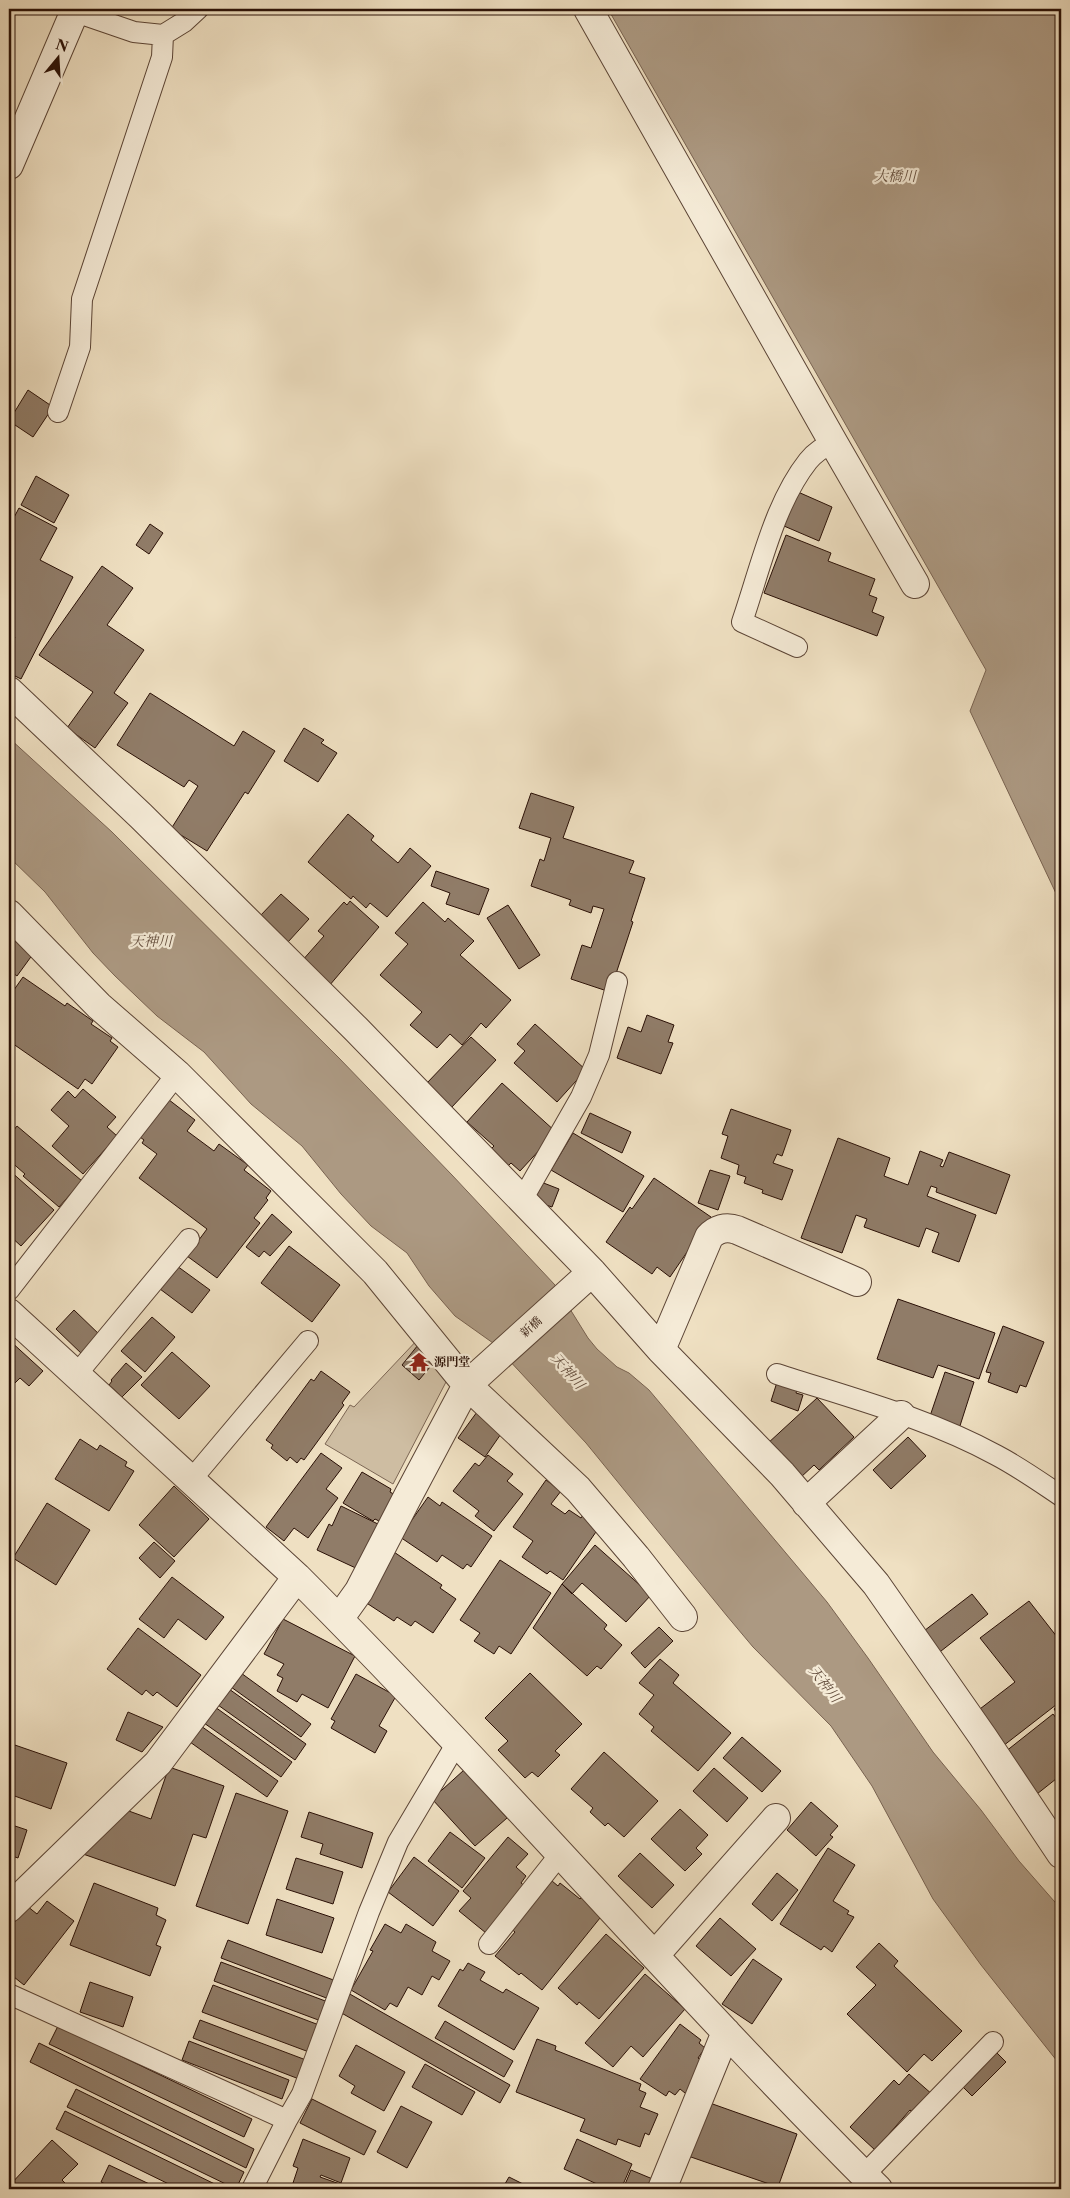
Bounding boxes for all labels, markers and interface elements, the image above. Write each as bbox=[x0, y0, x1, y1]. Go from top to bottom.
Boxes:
north arrow bbox=[32, 32, 82, 82]
text: N bbox=[53, 35, 71, 56]
water label: 大橋川 bbox=[874, 167, 918, 185]
water label: 天神川 bbox=[130, 932, 174, 950]
street label: 新橋 bbox=[517, 1313, 545, 1340]
water label: 天神川 bbox=[547, 1349, 590, 1394]
temple icon: 源門堂 bbox=[408, 1351, 430, 1373]
place label: 源門堂 bbox=[434, 1354, 470, 1369]
water label: 天神川 bbox=[805, 1662, 846, 1708]

